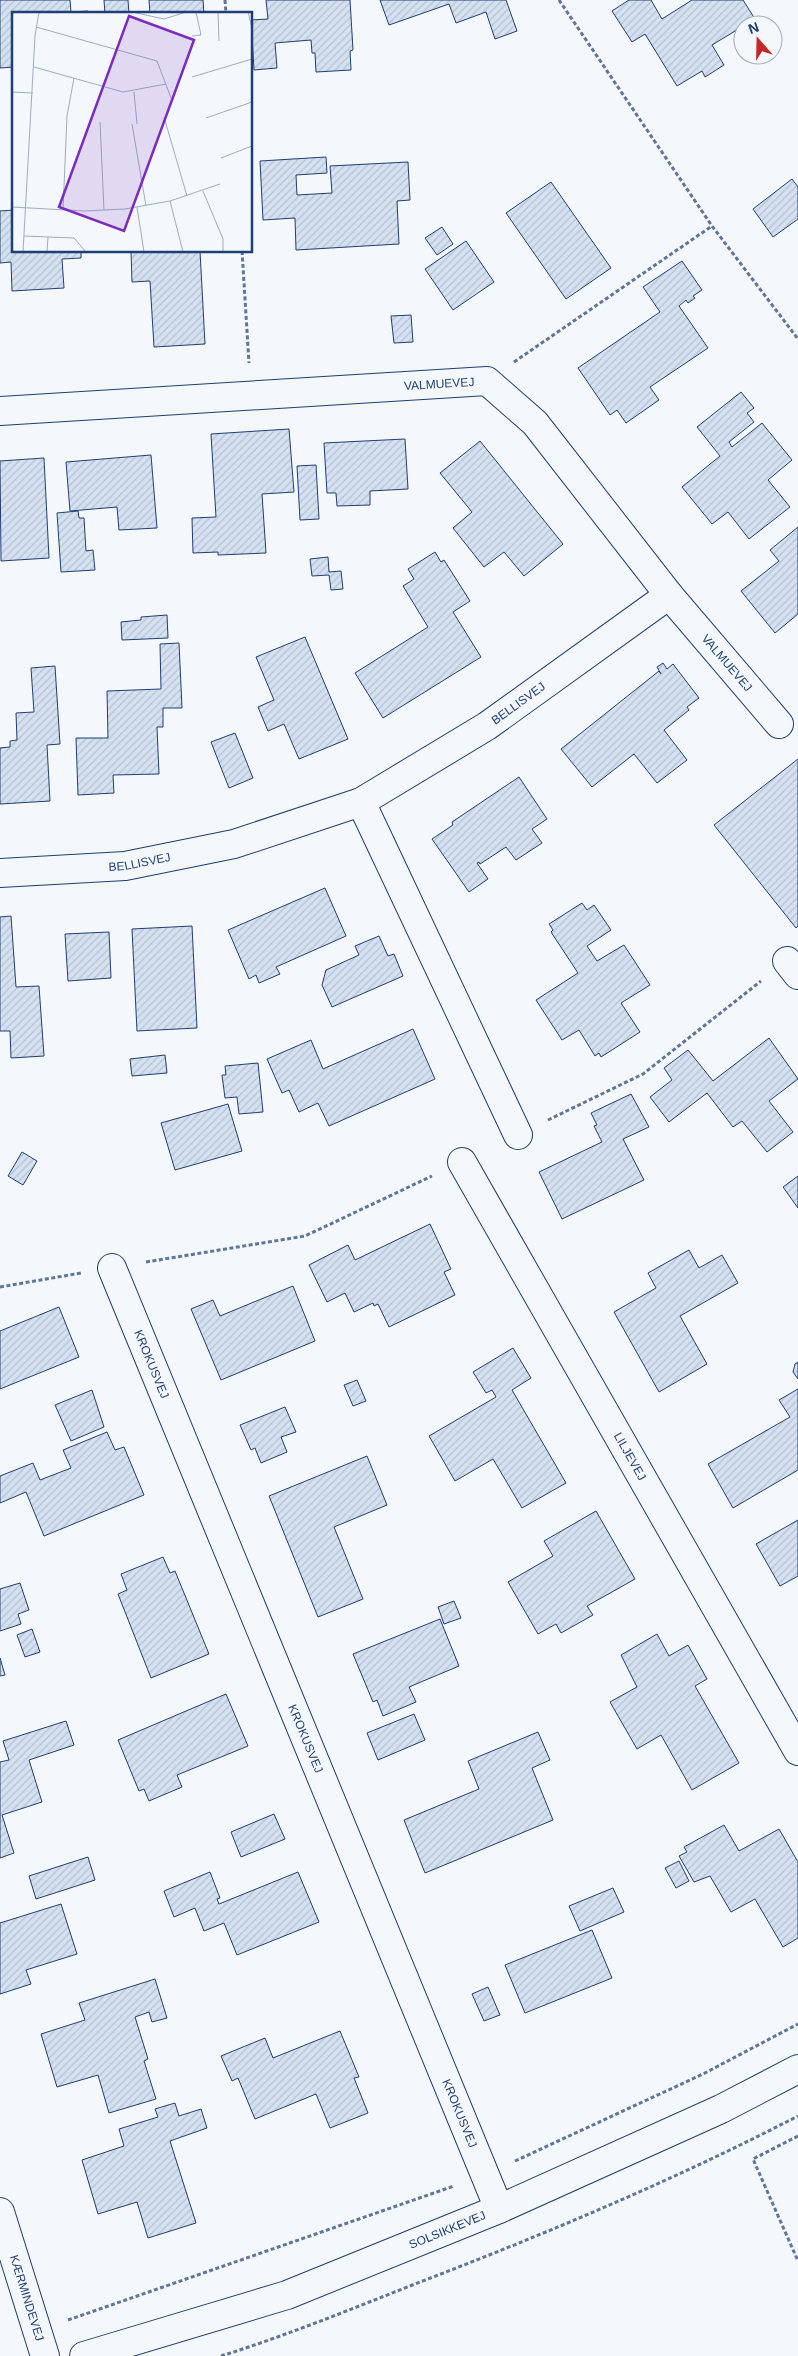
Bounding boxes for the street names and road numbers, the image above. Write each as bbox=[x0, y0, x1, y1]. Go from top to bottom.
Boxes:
street label: VALMUEVEJ bbox=[404, 375, 475, 393]
street label: VALMUEVEJ bbox=[699, 632, 755, 694]
street label: BELLISVEJ bbox=[489, 679, 548, 727]
street label: BELLISVEJ bbox=[108, 850, 172, 874]
street label: KROKUSVEJ bbox=[131, 1328, 172, 1400]
street label: LILJEVEJ bbox=[611, 1430, 649, 1483]
street label: KROKUSVEJ bbox=[285, 1702, 326, 1775]
street label: KROKUSVEJ bbox=[439, 2077, 480, 2150]
street label: SOLSIKKEVEJ bbox=[407, 2208, 488, 2252]
street label: KÆRMINDEVEJ bbox=[7, 2253, 47, 2343]

